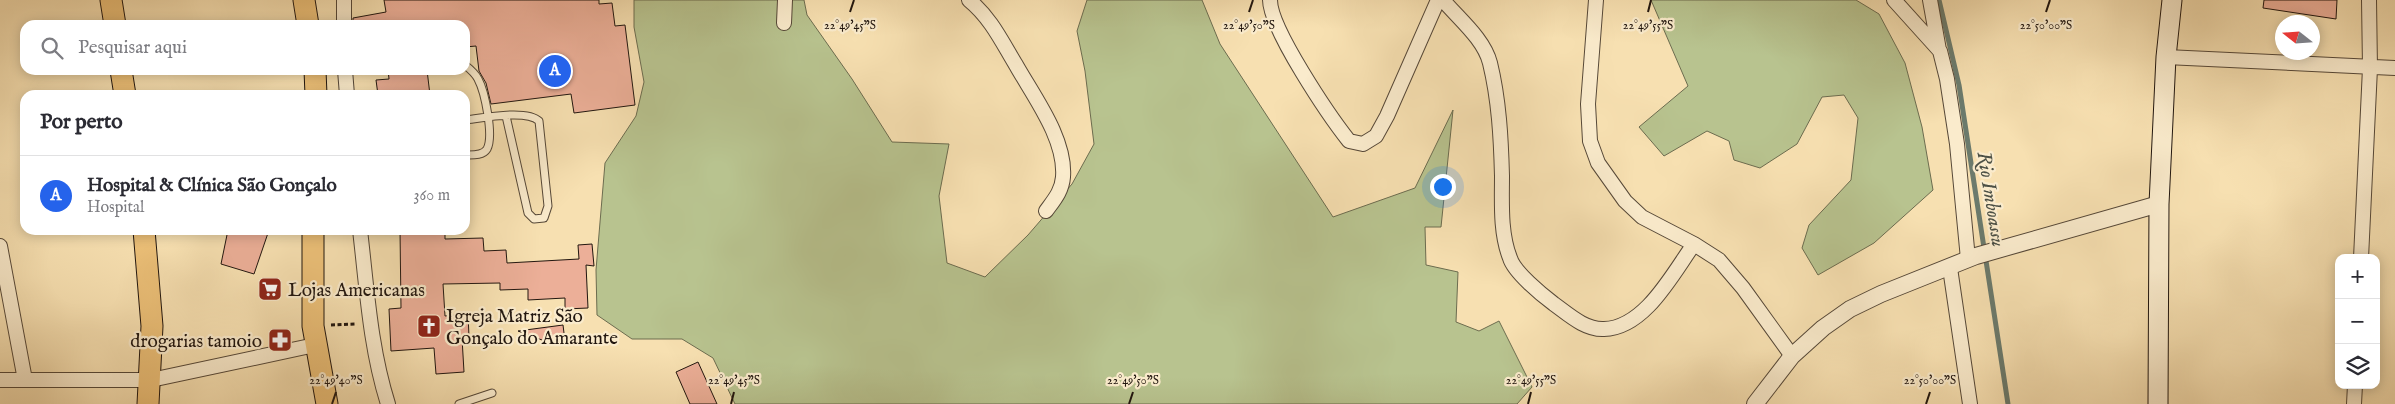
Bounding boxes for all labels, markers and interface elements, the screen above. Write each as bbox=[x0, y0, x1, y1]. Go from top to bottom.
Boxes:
north arrow bbox=[2275, 15, 2320, 60]
text: 22°49'45"S bbox=[824, 18, 876, 33]
text: 22°49'50"S bbox=[1223, 18, 1275, 33]
text: 22°49'55"S bbox=[1623, 18, 1673, 33]
text: 22°50'00"S bbox=[2020, 18, 2072, 33]
search box bbox=[20, 20, 470, 75]
icon: search bbox=[38, 34, 66, 62]
text: Pesquisar aqui bbox=[78, 36, 187, 60]
pin: A bbox=[539, 52, 571, 90]
text: Por perto bbox=[40, 109, 122, 136]
water label: Rio Imboassu bbox=[1971, 150, 2010, 249]
text: Hospital & Clínica São Gonçalo bbox=[87, 174, 337, 198]
your location bbox=[1430, 174, 1456, 200]
text: A bbox=[51, 186, 61, 206]
text: 360 m bbox=[414, 186, 450, 206]
text: Hospital bbox=[87, 198, 144, 218]
map controls bbox=[2335, 254, 2380, 389]
button: + bbox=[2335, 254, 2380, 299]
supermarket icon: Lojas Americanas bbox=[257, 276, 283, 302]
place label: Lojas Americanas bbox=[288, 279, 425, 303]
button: − bbox=[2335, 299, 2380, 344]
place label: Igreja Matriz São Gonçalo do Amarante bbox=[446, 305, 618, 351]
church icon: Igreja Matriz São Gonçalo do Amarante bbox=[416, 313, 442, 339]
pharmacy icon: drogarias tamoio bbox=[267, 327, 293, 353]
place label: drogarias tamoio bbox=[130, 330, 262, 354]
button: layers bbox=[2335, 344, 2380, 389]
text: 22°49'40"S bbox=[309, 373, 363, 388]
text: 22°49'45"S bbox=[708, 373, 760, 388]
text: 22°49'50"S bbox=[1107, 373, 1159, 388]
text: 22°49'55"S bbox=[1506, 373, 1556, 388]
text: 22°50'00"S bbox=[1904, 373, 1956, 388]

